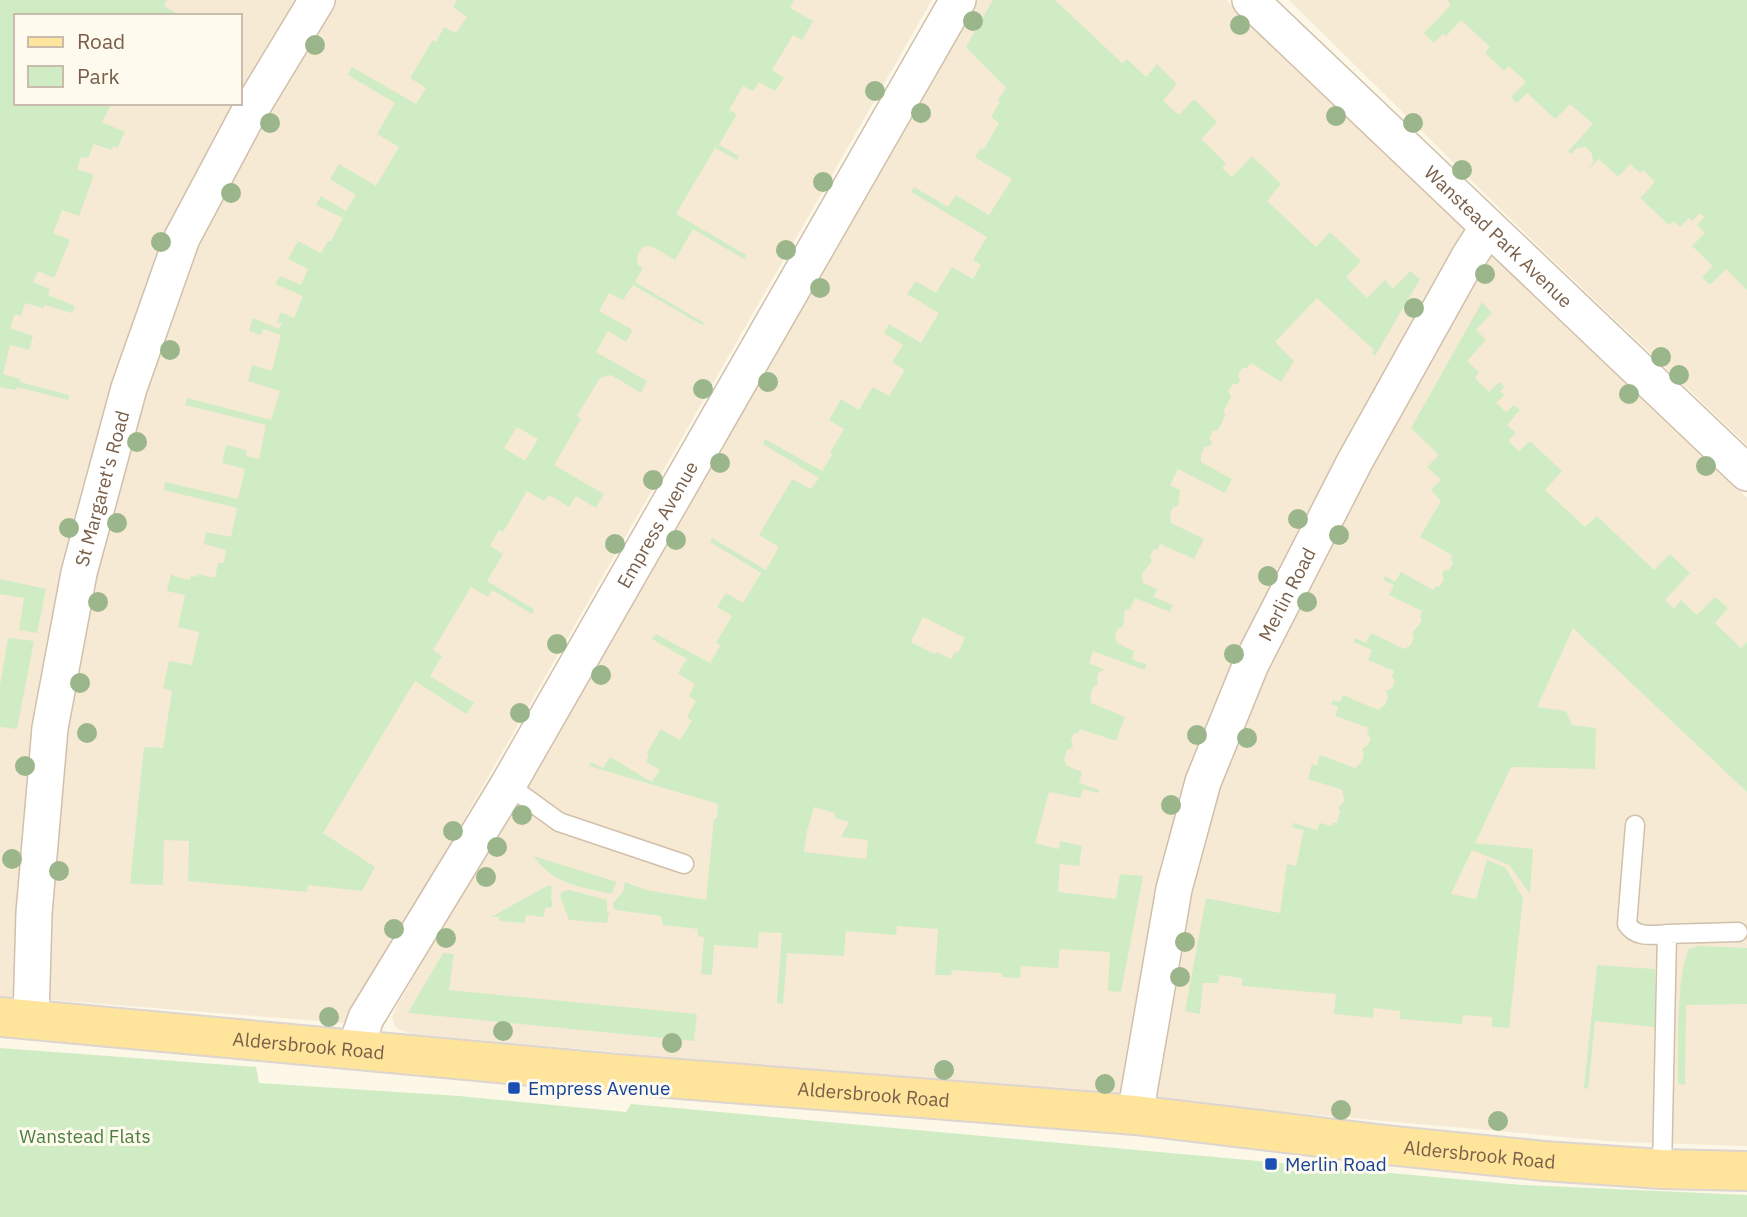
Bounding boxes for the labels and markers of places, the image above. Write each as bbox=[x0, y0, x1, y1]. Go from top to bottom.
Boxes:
place label: Empress Avenue bbox=[528, 1076, 670, 1100]
marker: Empress Avenue bbox=[506, 1080, 522, 1096]
place label: Merlin Road bbox=[1285, 1152, 1387, 1176]
marker: Merlin Road bbox=[1263, 1156, 1279, 1172]

